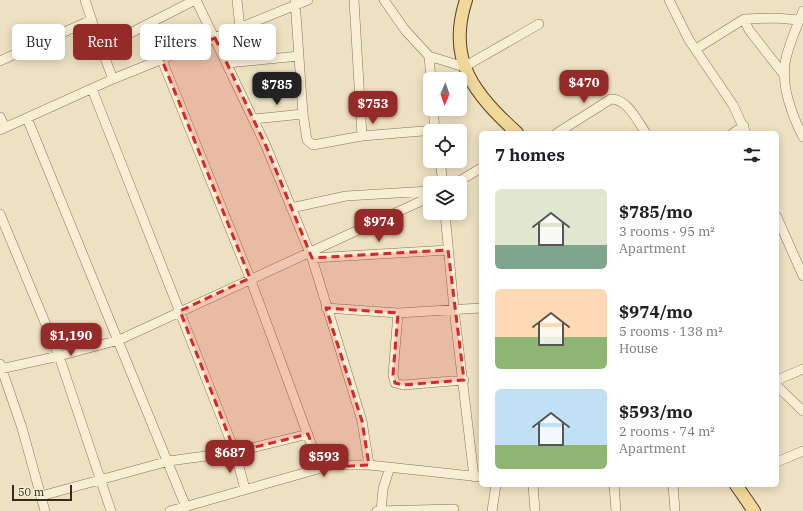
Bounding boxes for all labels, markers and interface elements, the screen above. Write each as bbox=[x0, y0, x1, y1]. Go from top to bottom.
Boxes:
chip: Buy bbox=[12, 24, 65, 60]
chip: Rent bbox=[73, 24, 132, 60]
chip: Filters bbox=[140, 24, 211, 60]
chip: New bbox=[219, 24, 276, 60]
pin: $470 bbox=[560, 70, 608, 104]
pin: $785 bbox=[253, 72, 301, 106]
north arrow bbox=[423, 72, 467, 116]
map controls bbox=[423, 72, 467, 220]
text: $470 bbox=[568, 74, 600, 91]
text: $785 bbox=[261, 76, 293, 93]
pin: $753 bbox=[349, 91, 397, 125]
text: $753 bbox=[357, 95, 389, 112]
button: locate bbox=[423, 124, 467, 168]
text: 7 homes bbox=[495, 144, 565, 166]
icon: filters bbox=[741, 144, 763, 166]
button: layers bbox=[423, 176, 467, 220]
text: $785/mo bbox=[619, 201, 693, 223]
icon: home bbox=[527, 205, 575, 253]
pin: $974 bbox=[355, 209, 403, 243]
text: $974 bbox=[363, 213, 395, 230]
text: 3 rooms · 95 m² bbox=[619, 223, 715, 240]
text: Apartment bbox=[619, 240, 686, 257]
text: $974/mo bbox=[619, 301, 693, 323]
icon: home bbox=[527, 305, 575, 353]
pin: $1,190 bbox=[38, 323, 104, 357]
text: 5 rooms · 138 m² bbox=[619, 323, 723, 340]
text: $1,190 bbox=[50, 327, 92, 344]
text: House bbox=[619, 340, 658, 357]
text: $593/mo bbox=[619, 401, 693, 423]
icon: home bbox=[527, 405, 575, 453]
text: 2 rooms · 74 m² bbox=[619, 423, 715, 440]
pin: $687 bbox=[206, 440, 254, 474]
text: Apartment bbox=[619, 440, 686, 457]
text: $687 bbox=[214, 444, 246, 461]
pin: $593 bbox=[300, 444, 348, 478]
text: $593 bbox=[308, 448, 340, 465]
scale bar bbox=[12, 483, 72, 502]
text: 50 m bbox=[18, 485, 44, 499]

